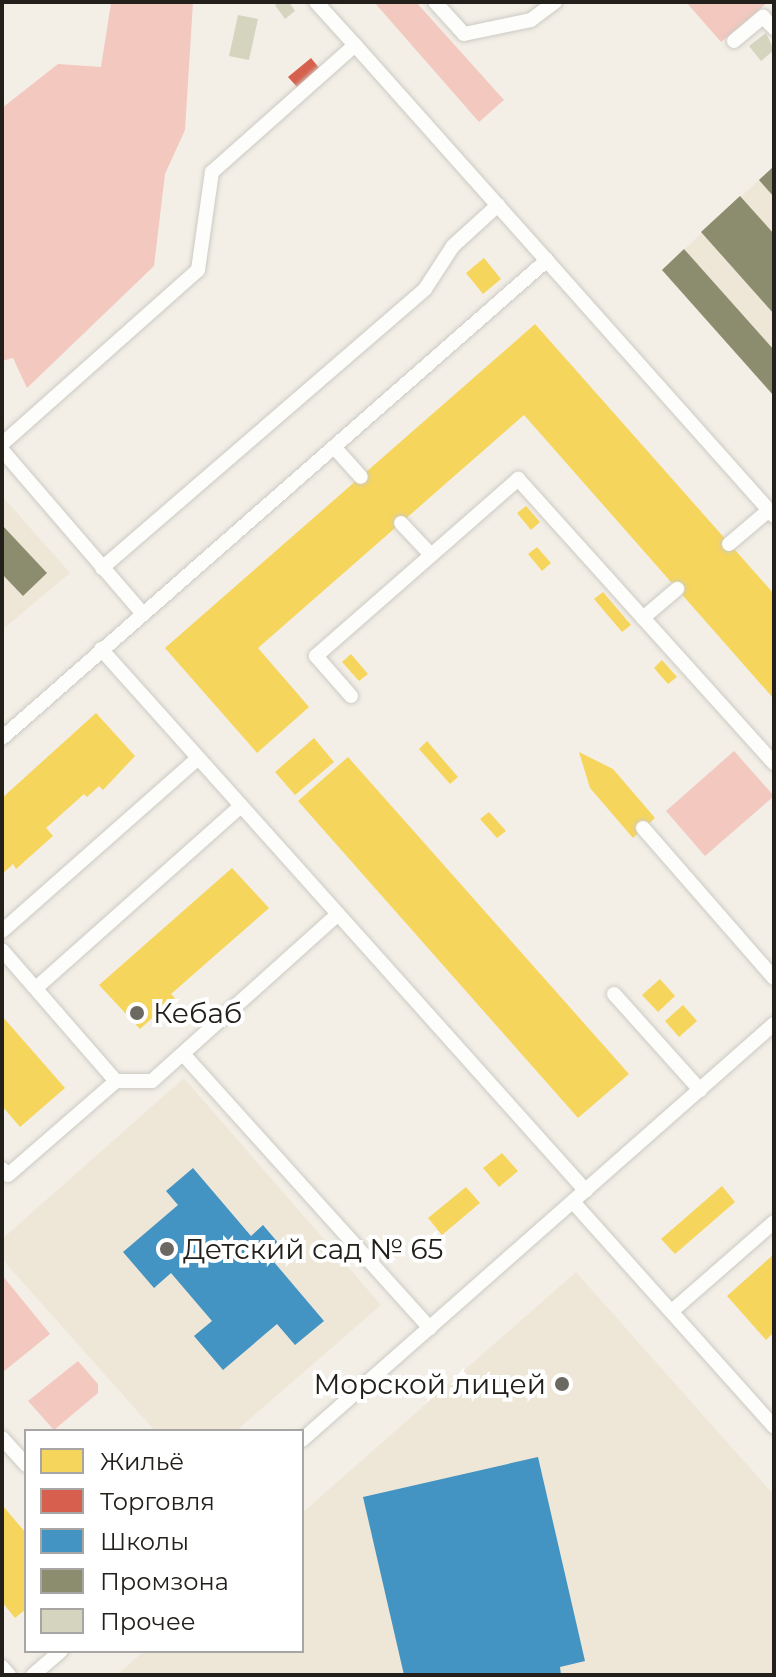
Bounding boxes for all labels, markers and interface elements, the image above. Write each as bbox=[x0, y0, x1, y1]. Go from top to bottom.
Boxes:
place label: Кебаб bbox=[153, 996, 242, 1030]
marker: Кебаб bbox=[128, 1004, 146, 1022]
place label: Детский сад № 65 bbox=[183, 1232, 443, 1266]
marker: Детский сад № 65 bbox=[158, 1240, 176, 1258]
place label: Морской лицей bbox=[313, 1367, 546, 1401]
marker: Морской лицей bbox=[553, 1375, 571, 1393]
legend bbox=[24, 1429, 304, 1653]
text: Жильё bbox=[100, 1447, 184, 1476]
text: Торговля bbox=[100, 1487, 215, 1516]
text: Школы bbox=[100, 1527, 189, 1556]
text: Промзона bbox=[100, 1567, 229, 1596]
text: Прочее bbox=[100, 1607, 196, 1636]

